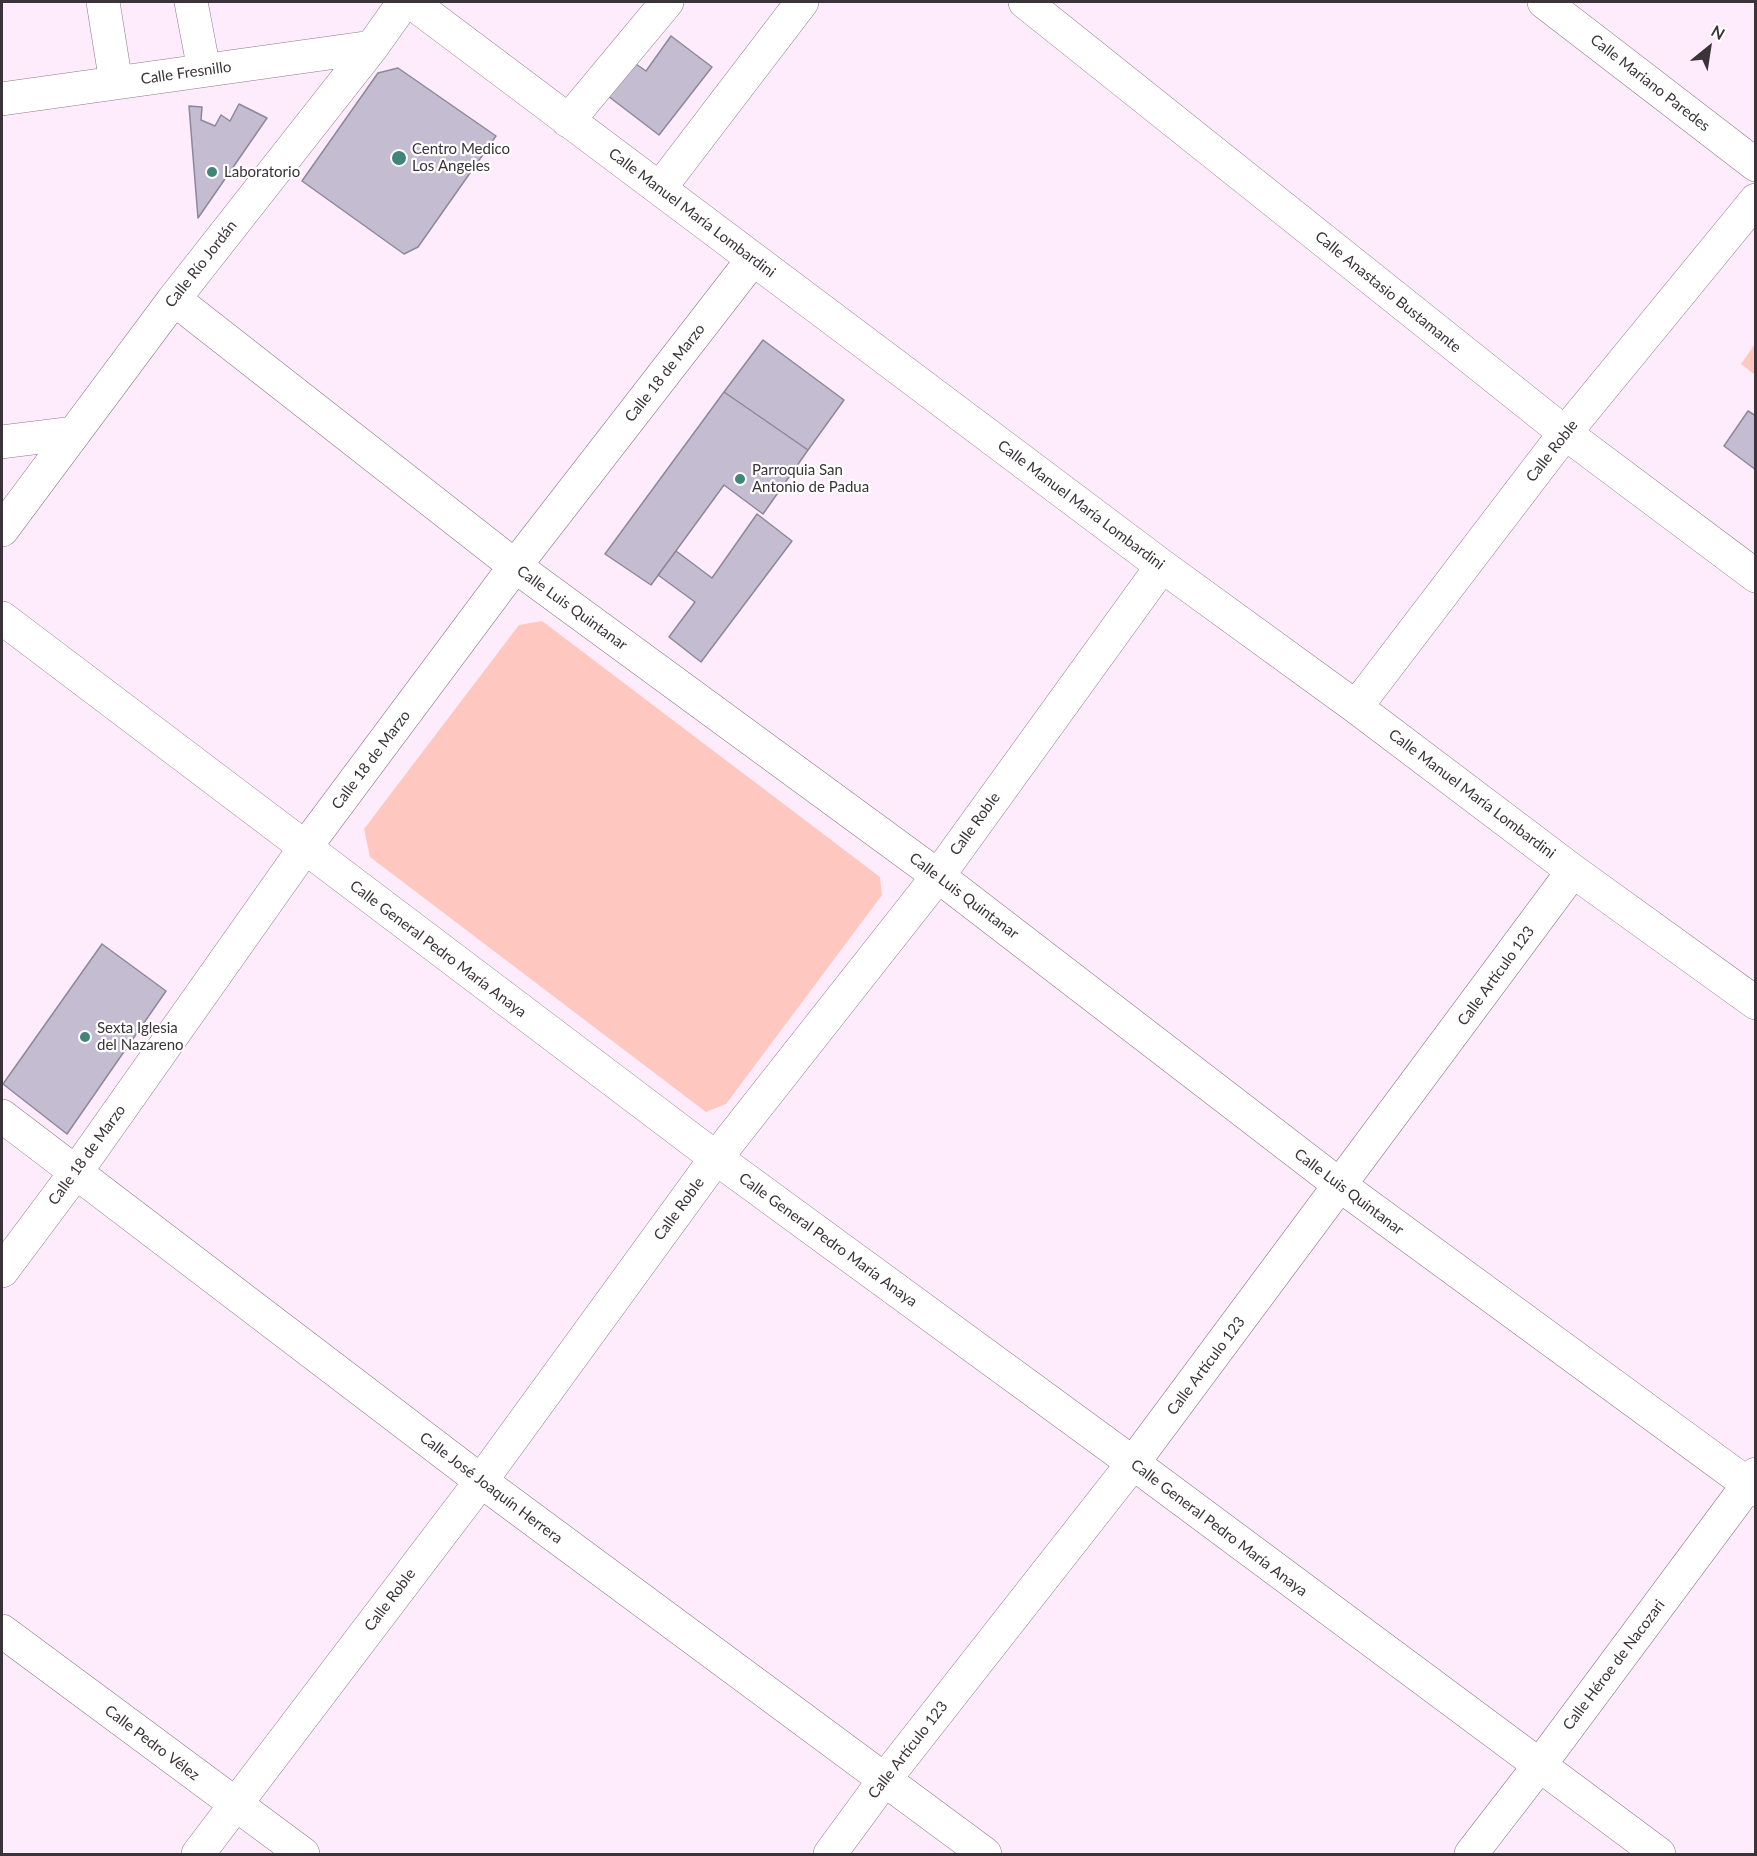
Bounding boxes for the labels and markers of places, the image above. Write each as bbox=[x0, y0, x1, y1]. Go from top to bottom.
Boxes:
place label: Centro Medico Los Angeles bbox=[412, 140, 510, 175]
marker: Centro Medico Los Angeles bbox=[390, 149, 408, 167]
place label: Laboratorio bbox=[224, 163, 300, 181]
marker: Laboratorio bbox=[205, 165, 219, 179]
place label: Parroquia San Antonio de Padua bbox=[752, 461, 869, 496]
marker: Parroquia San Antonio de Padua bbox=[733, 472, 747, 486]
place label: Sexta Iglesia del Nazareno bbox=[97, 1019, 184, 1054]
marker: Sexta Iglesia del Nazareno bbox=[78, 1030, 92, 1044]

